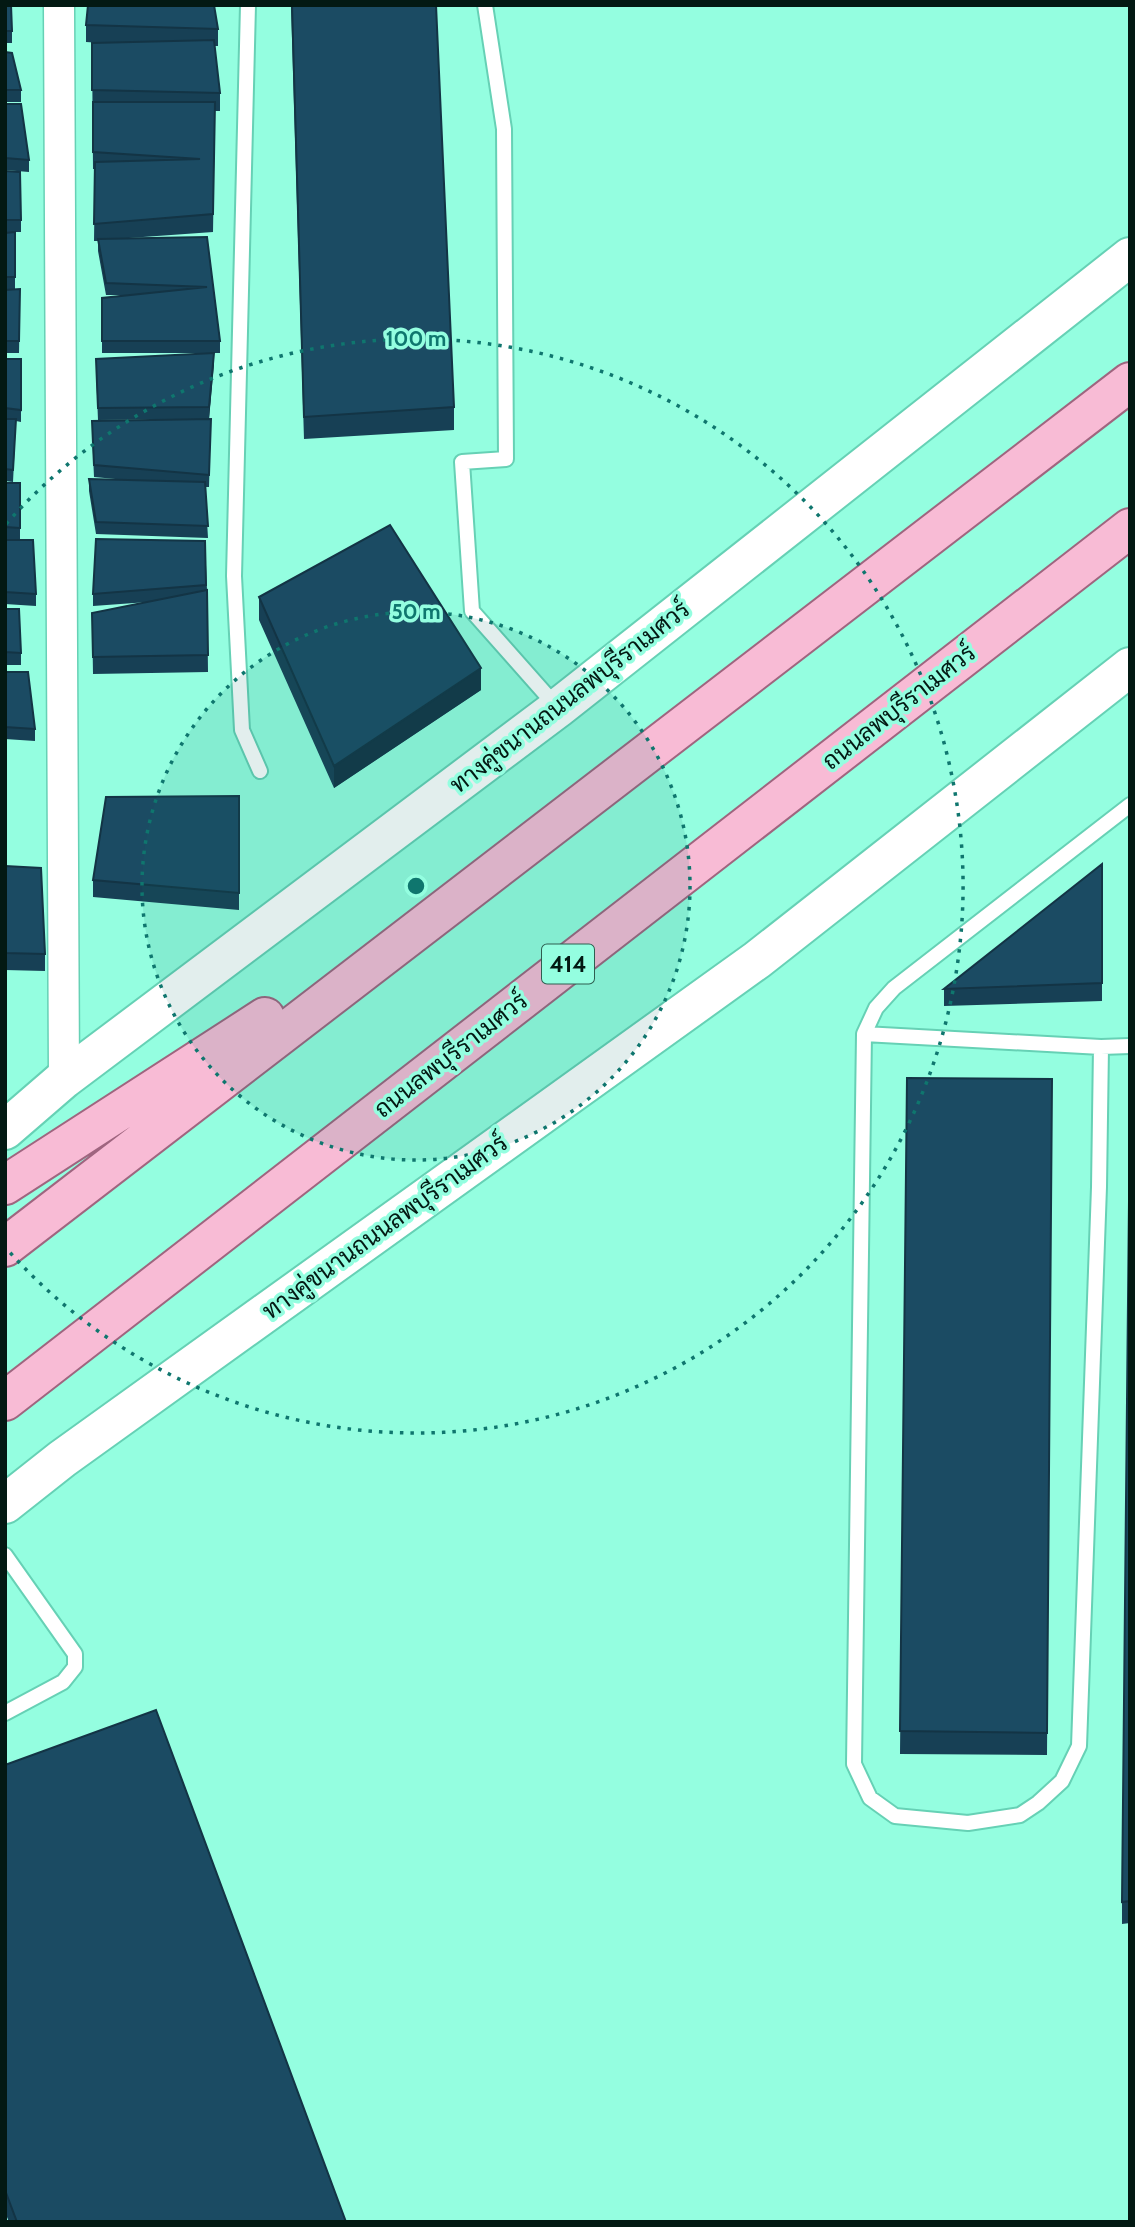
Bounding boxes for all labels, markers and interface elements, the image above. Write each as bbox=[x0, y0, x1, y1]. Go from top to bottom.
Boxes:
text: 100 m bbox=[386, 326, 446, 351]
street label: ทางคู่ขนานถนนลพบุรีราเมศวร์ bbox=[444, 593, 697, 801]
text: 50 m bbox=[391, 599, 441, 624]
street label: ถนนลพบุรีราเมศวร์ bbox=[816, 637, 982, 777]
centre of rings bbox=[404, 874, 428, 898]
road number: 414 bbox=[542, 945, 594, 984]
street label: ถนนลพบุรีราเมศวร์ bbox=[368, 985, 534, 1125]
street label: ทางคู่ขนานถนนลพบุรีราเมศวร์ bbox=[256, 1127, 515, 1328]

